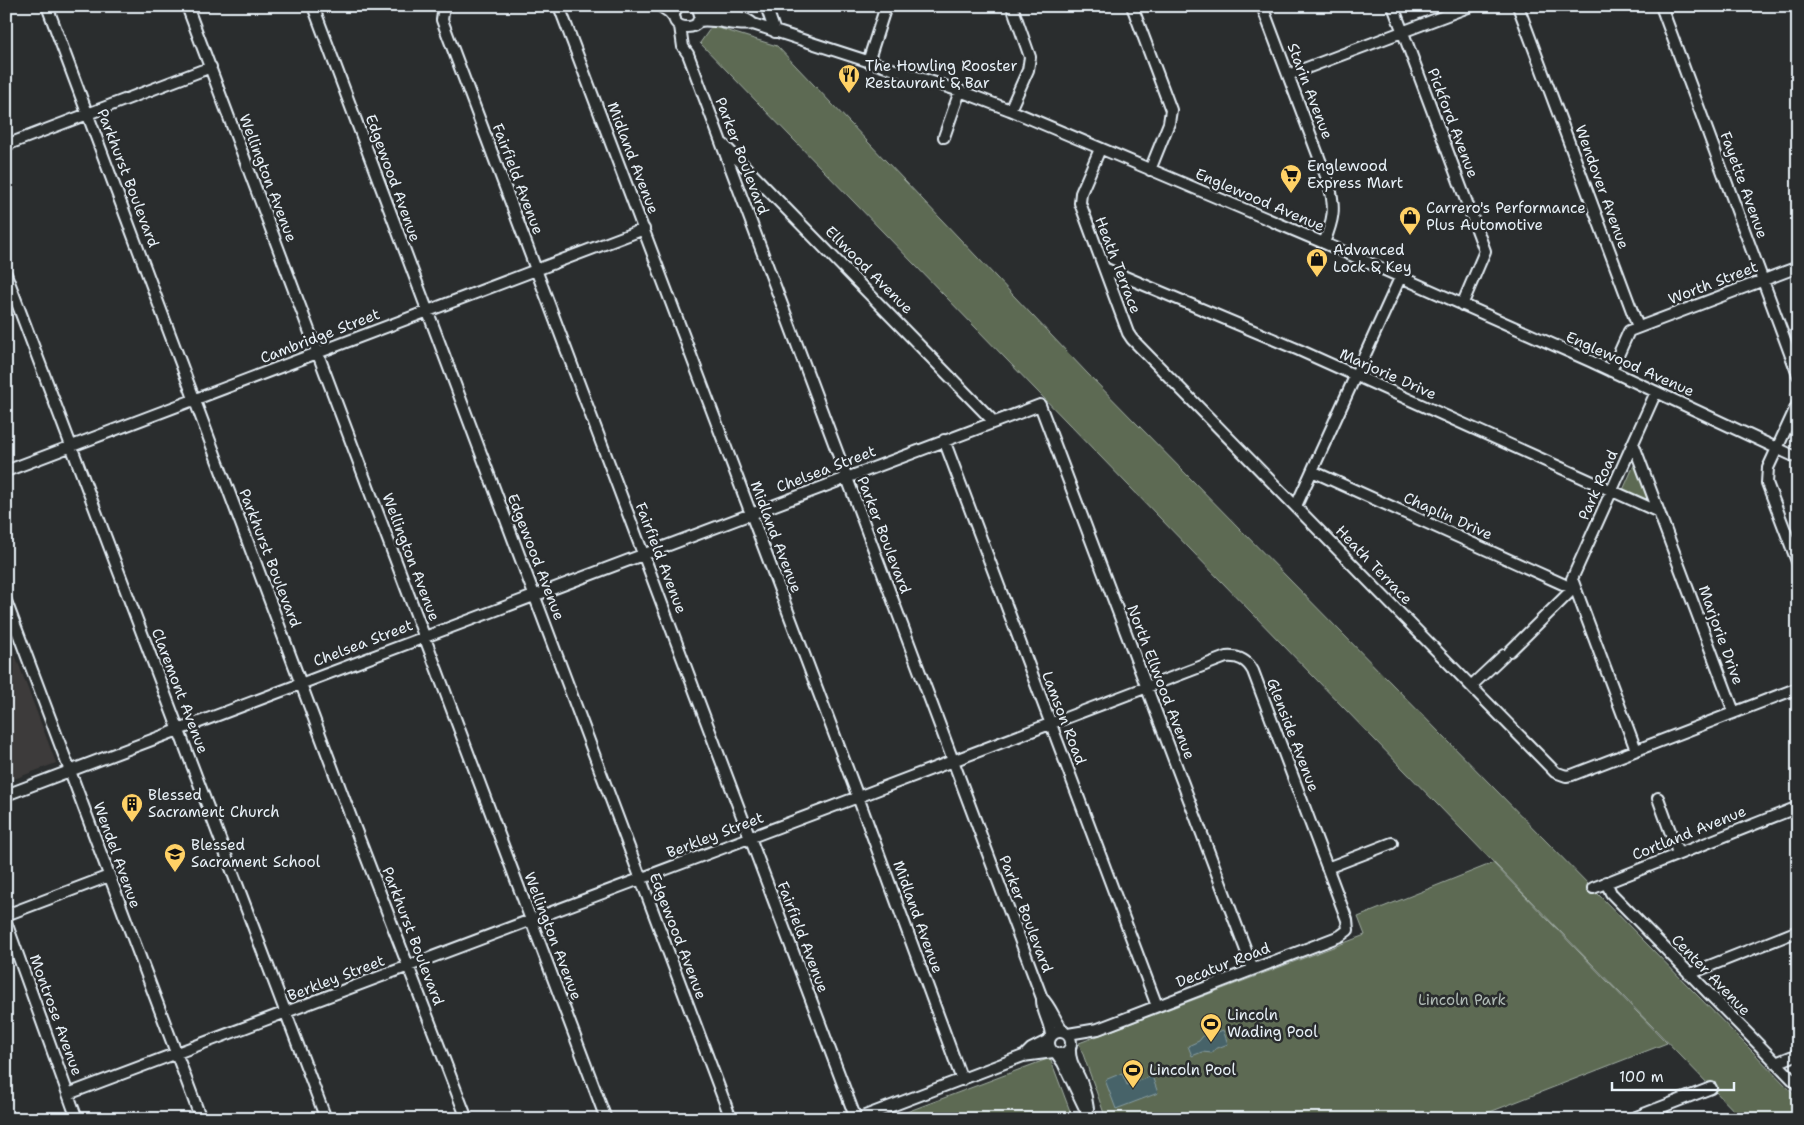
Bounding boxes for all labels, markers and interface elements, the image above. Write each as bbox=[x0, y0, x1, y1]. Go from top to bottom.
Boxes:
street label: Starin Avenue bbox=[1283, 40, 1337, 142]
place label: The Howling Rooster Restaurant & Bar bbox=[865, 56, 1018, 93]
restaurant icon: The Howling Rooster Restaurant & Bar bbox=[837, 63, 861, 94]
street label: Pickford Avenue bbox=[1423, 65, 1483, 181]
street label: Parker Boulevard bbox=[710, 94, 774, 218]
street label: Midland Avenue bbox=[602, 99, 664, 217]
street label: Parkhurst Boulevard bbox=[92, 106, 164, 251]
street label: Wellington Avenue bbox=[234, 111, 302, 245]
street label: Edgewood Avenue bbox=[361, 112, 425, 244]
street label: Fairfield Avenue bbox=[488, 121, 548, 237]
street label: Wendover Avenue bbox=[1570, 122, 1634, 252]
street label: Fayette Avenue bbox=[1715, 129, 1773, 241]
place label: Englewood Express Mart bbox=[1307, 156, 1403, 193]
supermarket icon: Englewood Express Mart bbox=[1279, 163, 1303, 194]
street label: Englewood Avenue bbox=[1192, 164, 1328, 236]
place label: Carrero's Performance Plus Automotive bbox=[1426, 198, 1586, 235]
shop icon: Carrero's Performance Plus Automotive bbox=[1398, 205, 1422, 236]
street label: Heath Terrace bbox=[1090, 214, 1146, 316]
street label: Ellwood Avenue bbox=[821, 222, 917, 318]
place label: Advanced Lock & Key bbox=[1333, 240, 1412, 277]
shop icon: Advanced Lock & Key bbox=[1305, 247, 1329, 278]
street label: Worth Street bbox=[1665, 257, 1761, 309]
street label: Cambridge Street bbox=[257, 304, 383, 368]
street label: Englewood Avenue bbox=[1563, 327, 1697, 401]
street label: Marjorie Drive bbox=[1336, 344, 1440, 404]
street label: Chelsea Street bbox=[773, 441, 879, 497]
street label: Park Road bbox=[1574, 446, 1623, 523]
street label: Parker Boulevard bbox=[852, 473, 916, 597]
street label: Midland Avenue bbox=[745, 478, 807, 596]
street label: Parkhurst Boulevard bbox=[234, 486, 306, 631]
street label: Chaplin Drive bbox=[1400, 487, 1496, 545]
street label: Wellington Avenue bbox=[377, 490, 445, 624]
street label: Edgewood Avenue bbox=[503, 491, 569, 623]
street label: Fairfield Avenue bbox=[631, 500, 691, 616]
street label: Heath Terrace bbox=[1331, 521, 1417, 609]
street label: Marjorie Drive bbox=[1694, 583, 1748, 687]
street label: North Ellwood Avenue bbox=[1122, 602, 1200, 762]
street label: Chelsea Street bbox=[310, 615, 416, 671]
street label: Claremont Avenue bbox=[147, 625, 213, 757]
street label: Lamson Road bbox=[1037, 668, 1091, 768]
street label: Glenside Avenue bbox=[1262, 675, 1324, 795]
place label: Blessed Sacrament Church bbox=[148, 785, 280, 822]
building icon: Blessed Sacrament Church bbox=[120, 792, 144, 823]
street label: Wendel Avenue bbox=[89, 799, 145, 911]
street label: Cortland Avenue bbox=[1629, 801, 1749, 865]
street label: Berkley Street bbox=[664, 807, 766, 863]
place label: Blessed Sacrament School bbox=[191, 835, 321, 872]
school or university icon: Blessed Sacrament School bbox=[163, 842, 187, 873]
street label: Parker Boulevard bbox=[994, 852, 1058, 976]
street label: Midland Avenue bbox=[888, 858, 948, 976]
street label: Parkhurst Boulevard bbox=[377, 864, 449, 1009]
street label: Wellington Avenue bbox=[519, 869, 587, 1003]
street label: Edgewood Avenue bbox=[645, 870, 711, 1002]
street label: Fairfield Avenue bbox=[773, 879, 833, 995]
street label: Center Avenue bbox=[1667, 930, 1755, 1020]
street label: Decatur Road bbox=[1173, 938, 1273, 992]
street label: Berkley Street bbox=[285, 950, 387, 1006]
street label: Montrose Avenue bbox=[25, 952, 87, 1078]
park label: Lincoln Park bbox=[1418, 990, 1506, 1010]
place label: Lincoln Wading Pool bbox=[1227, 1005, 1318, 1042]
sports icon: Lincoln Wading Pool bbox=[1199, 1012, 1223, 1043]
sports icon: Lincoln Pool bbox=[1121, 1058, 1145, 1089]
place label: Lincoln Pool bbox=[1149, 1060, 1236, 1080]
scale bar bbox=[1612, 1060, 1734, 1092]
text: 100 m bbox=[1619, 1067, 1664, 1087]

